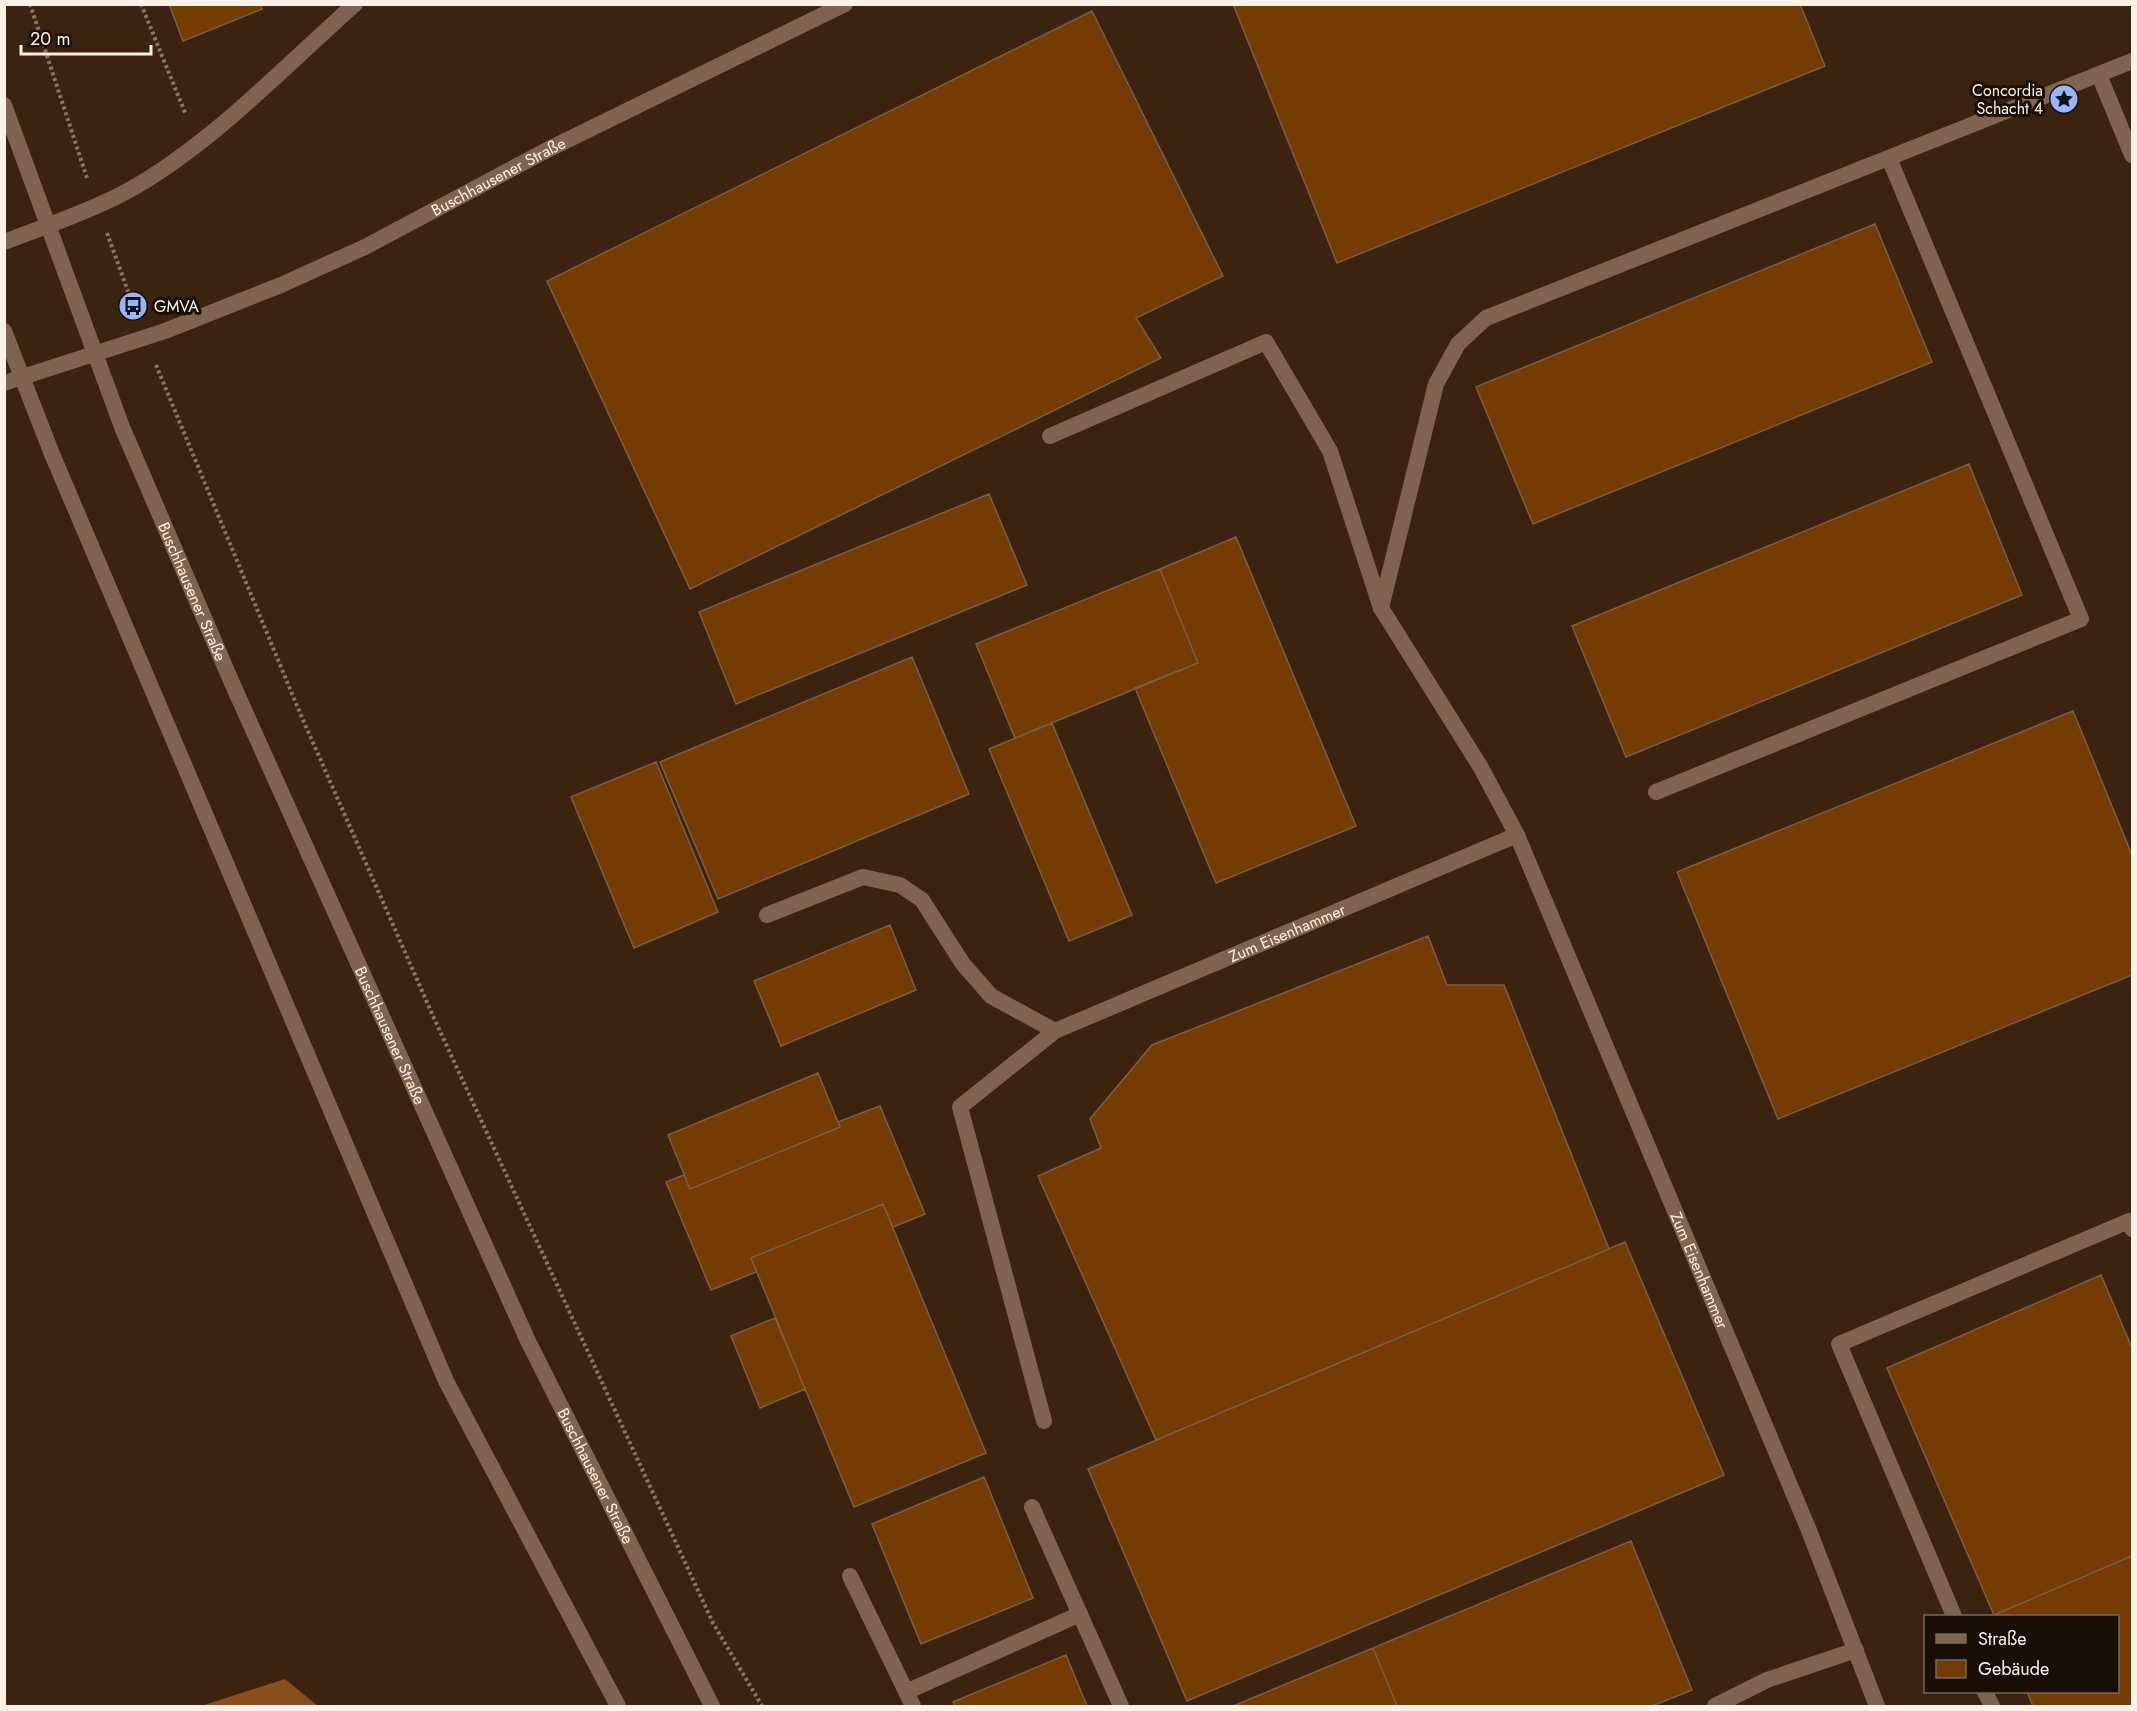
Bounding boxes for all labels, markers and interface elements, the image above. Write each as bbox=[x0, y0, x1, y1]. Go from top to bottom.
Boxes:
scale bar bbox=[21, 18, 152, 56]
text: 20 m bbox=[30, 26, 70, 52]
place label: Concordia Schacht 4 bbox=[1972, 79, 2043, 120]
place icon: Concordia Schacht 4 bbox=[2048, 83, 2080, 115]
street label: Buschhausener Straße bbox=[427, 132, 570, 222]
bus stop icon: GMVA bbox=[117, 290, 149, 322]
place label: GMVA bbox=[154, 295, 199, 318]
street label: Buschhausener Straße bbox=[152, 519, 232, 665]
street label: Zum Eisenhammer bbox=[1225, 898, 1350, 968]
street label: Buschhausener Straße bbox=[349, 963, 431, 1108]
street label: Zum Eisenhammer bbox=[1665, 1208, 1734, 1333]
street label: Buschhausener Straße bbox=[552, 1404, 639, 1548]
legend bbox=[1924, 1615, 2119, 1693]
text: Straße bbox=[1978, 1626, 2026, 1652]
text: Gebäude bbox=[1978, 1656, 2049, 1682]

